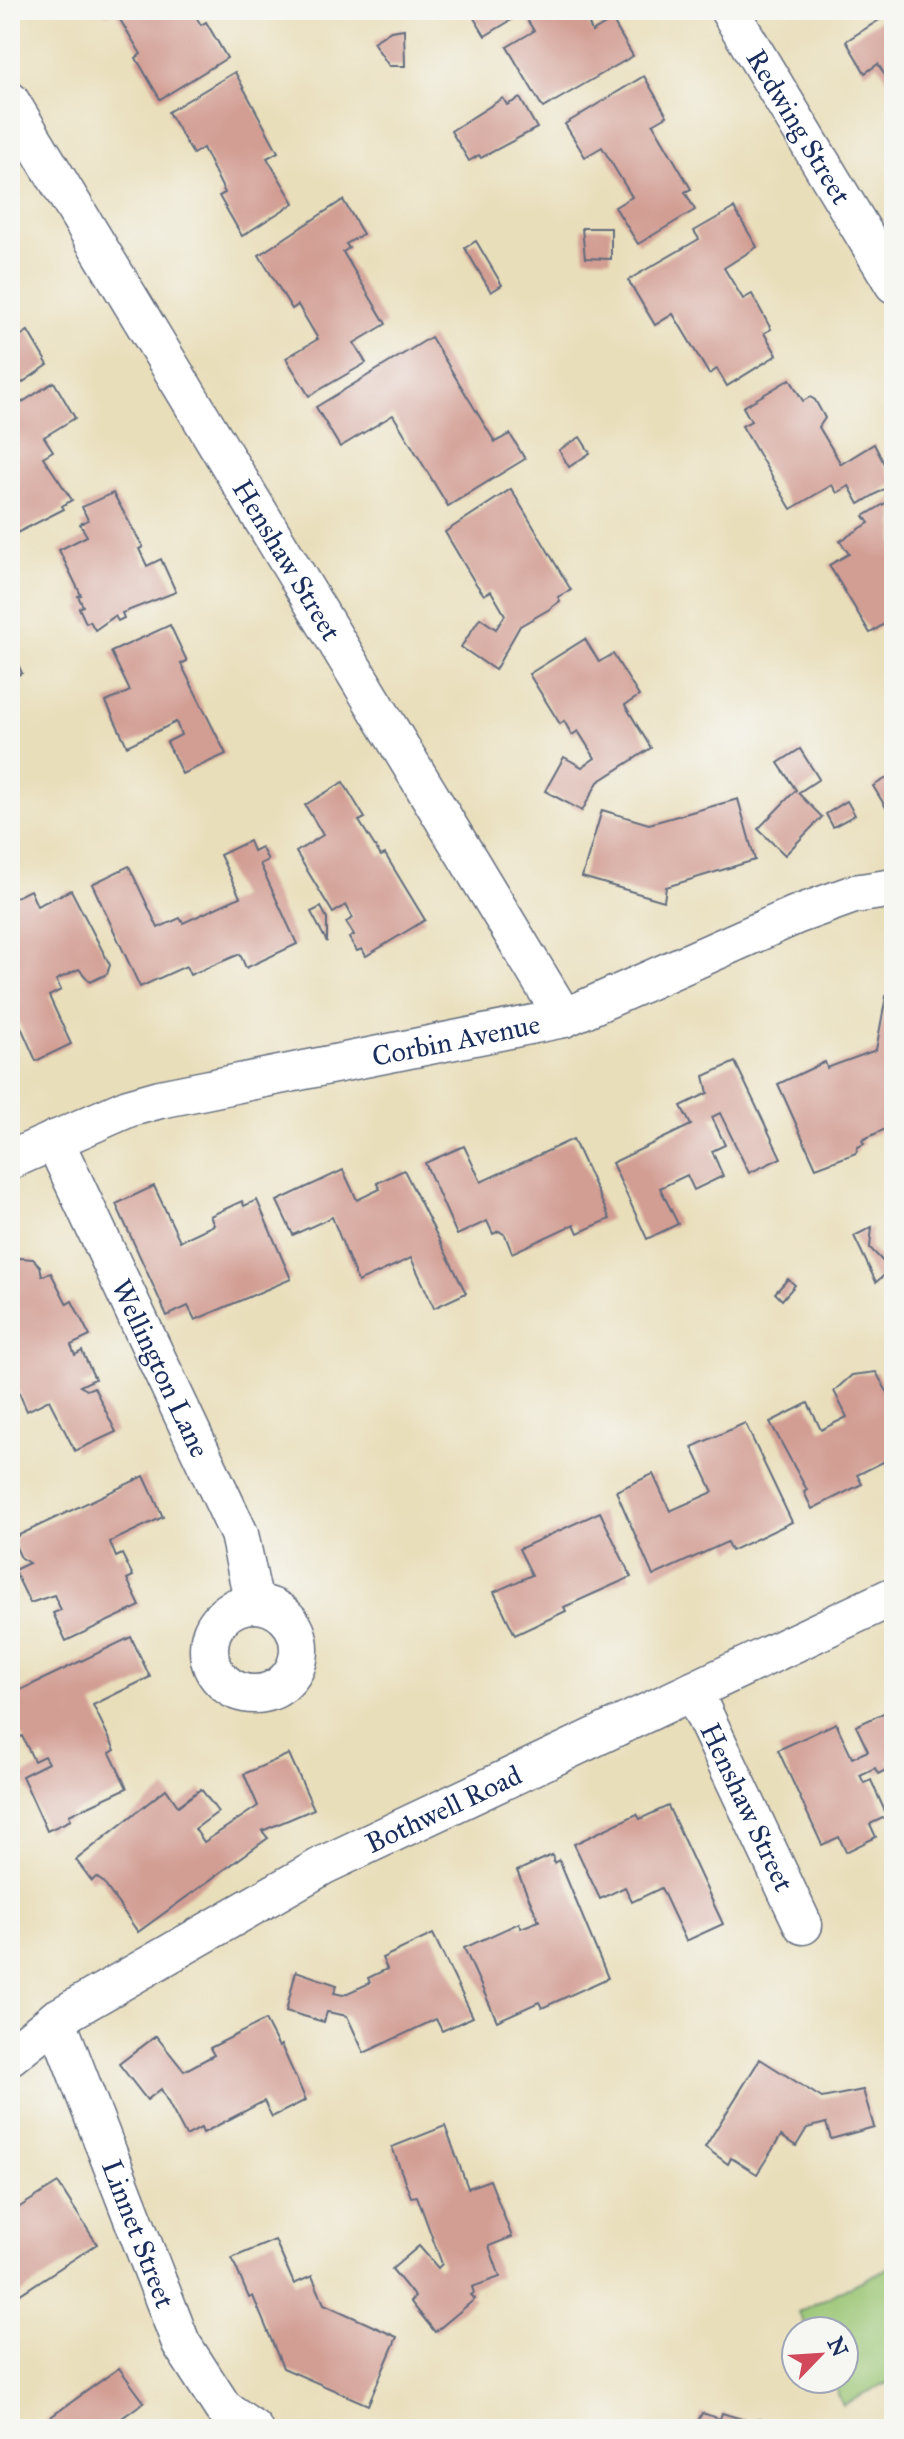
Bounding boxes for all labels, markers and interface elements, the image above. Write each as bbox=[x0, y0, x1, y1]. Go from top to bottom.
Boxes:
street label: Redwing Street bbox=[739, 42, 859, 211]
street label: Henshaw Street bbox=[225, 473, 349, 647]
street label: Corbin Avenue bbox=[369, 1006, 543, 1074]
street label: Wellington Lane bbox=[104, 1273, 218, 1463]
street label: Henshaw Street bbox=[693, 1717, 802, 1897]
street label: Bothwell Road bbox=[360, 1757, 527, 1861]
street label: Linnet Street bbox=[94, 2155, 183, 2313]
north arrow bbox=[780, 2315, 860, 2395]
text: N bbox=[821, 2333, 854, 2361]

